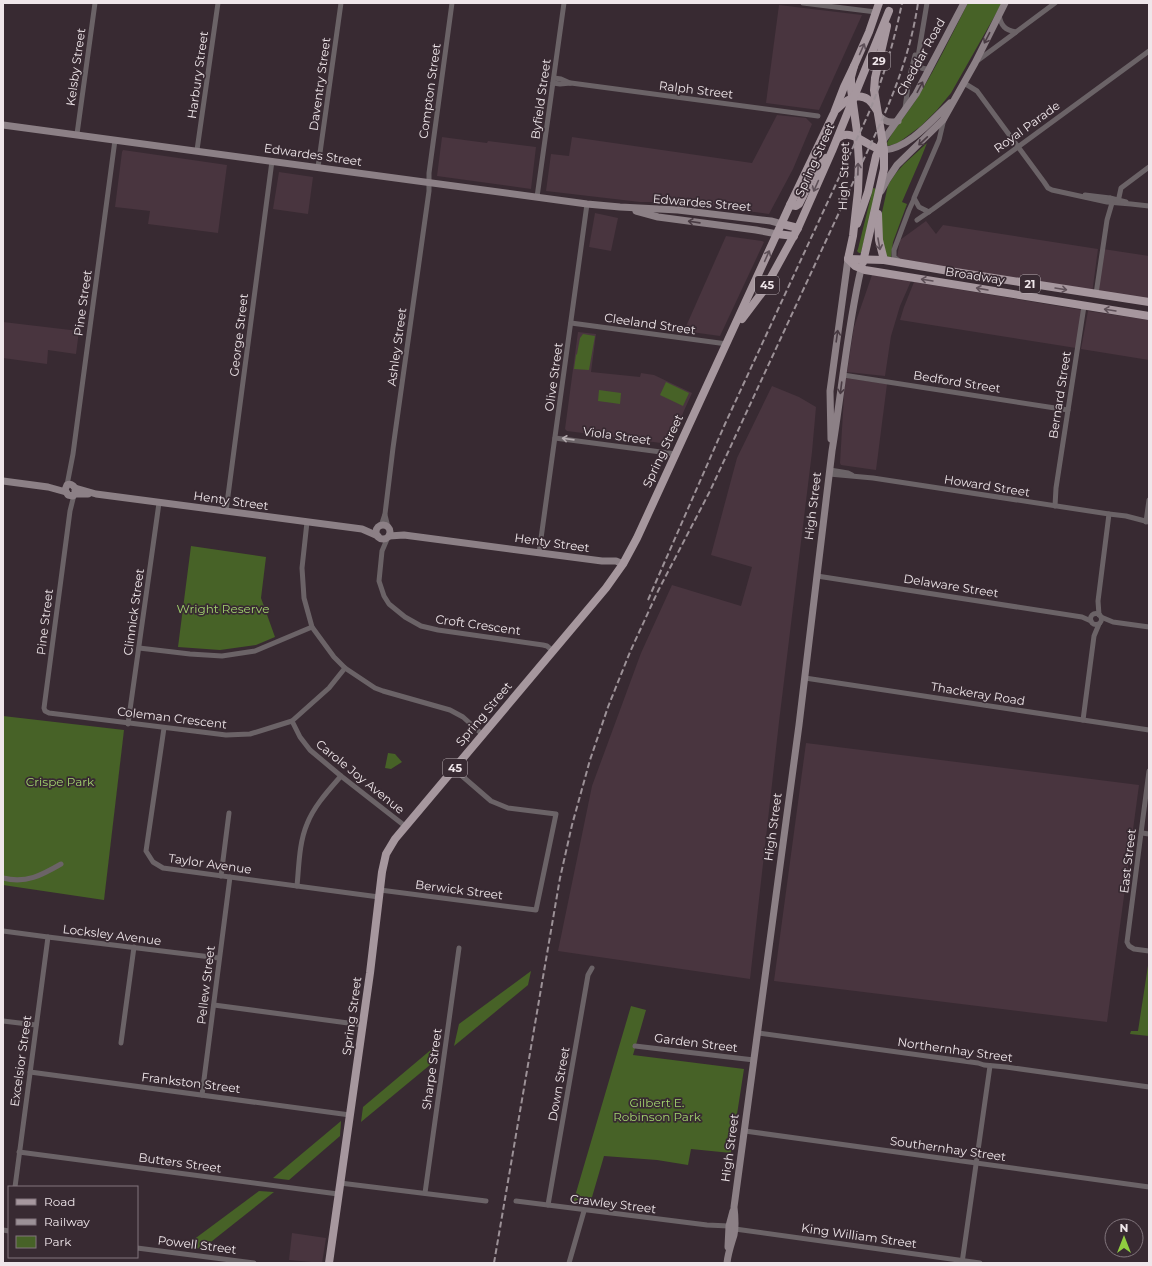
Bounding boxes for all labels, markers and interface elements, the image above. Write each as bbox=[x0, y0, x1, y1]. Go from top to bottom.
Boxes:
street label: Cheddar Road bbox=[893, 15, 948, 98]
street label: Kelsby Street bbox=[63, 27, 88, 107]
street label: Harbury Street bbox=[184, 30, 211, 120]
one-way arrow bbox=[983, 31, 990, 43]
street label: Daventry Street bbox=[306, 36, 333, 132]
street label: Compton Street bbox=[415, 42, 444, 140]
one-way arrow bbox=[859, 43, 866, 55]
road number: 29 bbox=[868, 52, 890, 70]
street label: Byfield Street bbox=[527, 58, 554, 140]
street label: Ralph Street bbox=[658, 78, 734, 102]
one-way arrow bbox=[917, 81, 925, 93]
street label: Royal Parade bbox=[991, 98, 1063, 156]
street label: Spring Street bbox=[792, 120, 838, 199]
one-way arrow bbox=[918, 136, 928, 145]
street label: Edwardes Street bbox=[263, 140, 363, 169]
street label: High Street bbox=[835, 141, 852, 211]
one-way arrow bbox=[855, 163, 862, 176]
one-way arrow bbox=[812, 180, 819, 192]
street label: Edwardes Street bbox=[652, 191, 752, 214]
one-way arrow bbox=[688, 218, 701, 226]
one-way arrow bbox=[876, 237, 884, 250]
one-way arrow bbox=[764, 250, 771, 262]
street label: Broadway bbox=[944, 263, 1006, 288]
street label: Pine Street bbox=[70, 269, 95, 337]
road number: 21 bbox=[1020, 275, 1040, 293]
road number: 45 bbox=[755, 276, 779, 294]
one-way arrow bbox=[921, 276, 934, 284]
one-way arrow bbox=[976, 285, 989, 293]
one-way arrow bbox=[1054, 285, 1067, 293]
street label: George Street bbox=[226, 292, 251, 377]
one-way arrow bbox=[1104, 306, 1117, 314]
street label: Ashley Street bbox=[384, 307, 409, 387]
street label: Cleeland Street bbox=[603, 310, 697, 337]
one-way arrow bbox=[833, 330, 841, 343]
street label: Olive Street bbox=[541, 341, 566, 412]
street label: Bernard Street bbox=[1045, 350, 1074, 440]
street label: Bedford Street bbox=[912, 367, 1002, 396]
one-way arrow bbox=[837, 381, 845, 394]
street label: Spring Street bbox=[639, 412, 686, 490]
street label: Viola Street bbox=[582, 423, 652, 448]
one-way arrow bbox=[561, 435, 574, 443]
street label: High Street bbox=[801, 471, 824, 541]
street label: Howard Street bbox=[943, 471, 1031, 500]
street label: Henty Street bbox=[193, 488, 270, 513]
street label: Henty Street bbox=[514, 530, 591, 555]
street label: Clinnick Street bbox=[120, 567, 147, 656]
street label: Delaware Street bbox=[902, 571, 1000, 600]
street label: Pine Street bbox=[33, 588, 56, 656]
park label: Wright Reserve bbox=[177, 601, 269, 616]
street label: Croft Crescent bbox=[434, 611, 522, 638]
street label: Spring Street bbox=[452, 678, 515, 749]
street label: Thackeray Road bbox=[930, 679, 1026, 708]
street label: Coleman Crescent bbox=[116, 703, 228, 732]
street label: Carole Joy Avenue bbox=[313, 736, 408, 817]
road number: 45 bbox=[443, 759, 467, 777]
park label: Crispe Park bbox=[26, 774, 95, 789]
street label: High Street bbox=[760, 792, 785, 862]
street label: East Street bbox=[1116, 828, 1139, 894]
street label: Taylor Avenue bbox=[167, 850, 253, 877]
street label: Berwick Street bbox=[414, 877, 504, 902]
street label: Locksley Avenue bbox=[62, 921, 162, 948]
street label: Pellew Street bbox=[193, 945, 218, 1025]
street label: Spring Street bbox=[339, 976, 364, 1056]
street label: Excelsior Street bbox=[7, 1014, 34, 1108]
street label: Sharpe Street bbox=[418, 1027, 445, 1111]
street label: Garden Street bbox=[653, 1030, 739, 1055]
street label: Northernhay Street bbox=[896, 1034, 1014, 1065]
street label: Down Street bbox=[545, 1045, 572, 1122]
street label: Frankston Street bbox=[141, 1069, 241, 1096]
park label: Gilbert E. Robinson Park bbox=[613, 1095, 702, 1124]
street label: High Street bbox=[717, 1113, 742, 1183]
street label: Southernhay Street bbox=[889, 1133, 1007, 1164]
street label: Butters Street bbox=[138, 1149, 223, 1176]
legend bbox=[8, 1186, 138, 1258]
street label: Crawley Street bbox=[569, 1191, 657, 1216]
text: Road bbox=[44, 1194, 75, 1209]
text: Railway bbox=[44, 1214, 90, 1229]
north arrow bbox=[1104, 1218, 1144, 1258]
street label: King William Street bbox=[800, 1220, 918, 1251]
text: N bbox=[1120, 1221, 1128, 1235]
street label: Powell Street bbox=[157, 1232, 237, 1257]
text: Park bbox=[44, 1234, 72, 1249]

